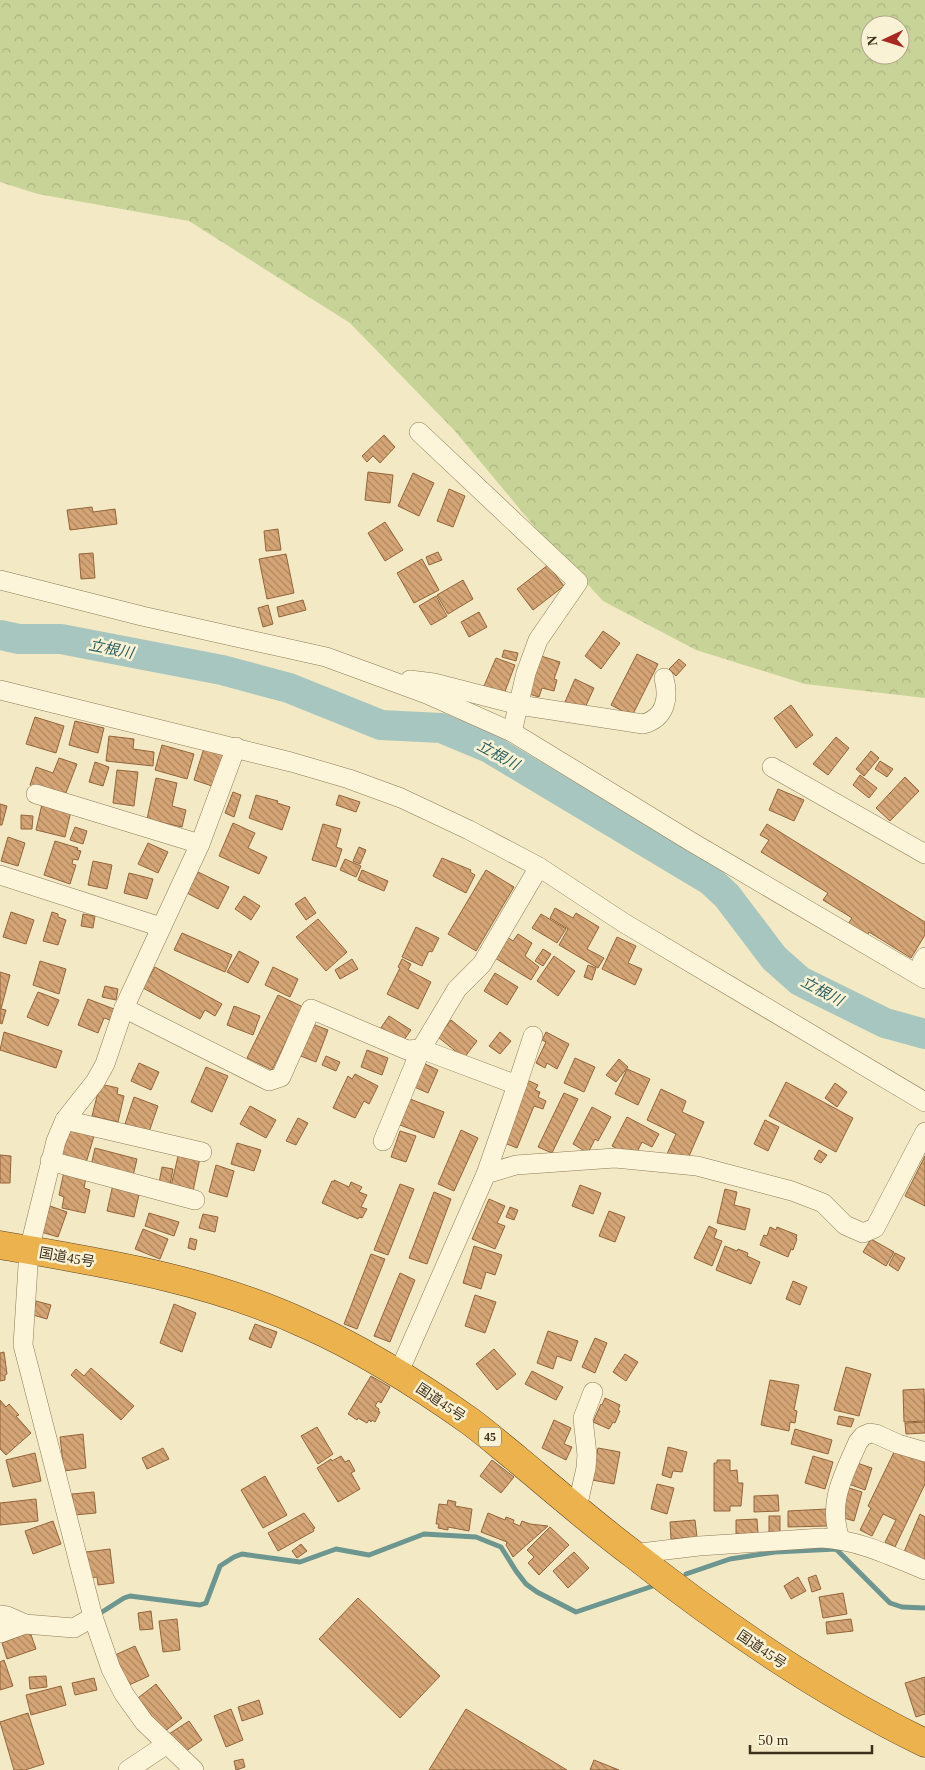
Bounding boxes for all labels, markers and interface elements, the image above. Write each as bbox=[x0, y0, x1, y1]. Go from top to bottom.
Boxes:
north arrow bbox=[860, 15, 910, 65]
text: N bbox=[865, 35, 880, 46]
water label: 立根川 bbox=[87, 637, 137, 662]
water label: 立根川 bbox=[474, 737, 523, 774]
water label: 立根川 bbox=[798, 973, 847, 1010]
street label: 国道45号 bbox=[38, 1245, 96, 1270]
street label: 国道45号 bbox=[413, 1381, 468, 1424]
road number: 45 bbox=[479, 1428, 501, 1446]
street label: 国道45号 bbox=[734, 1628, 789, 1671]
scale bar bbox=[750, 1722, 872, 1754]
text: 50 m bbox=[758, 1732, 789, 1748]

